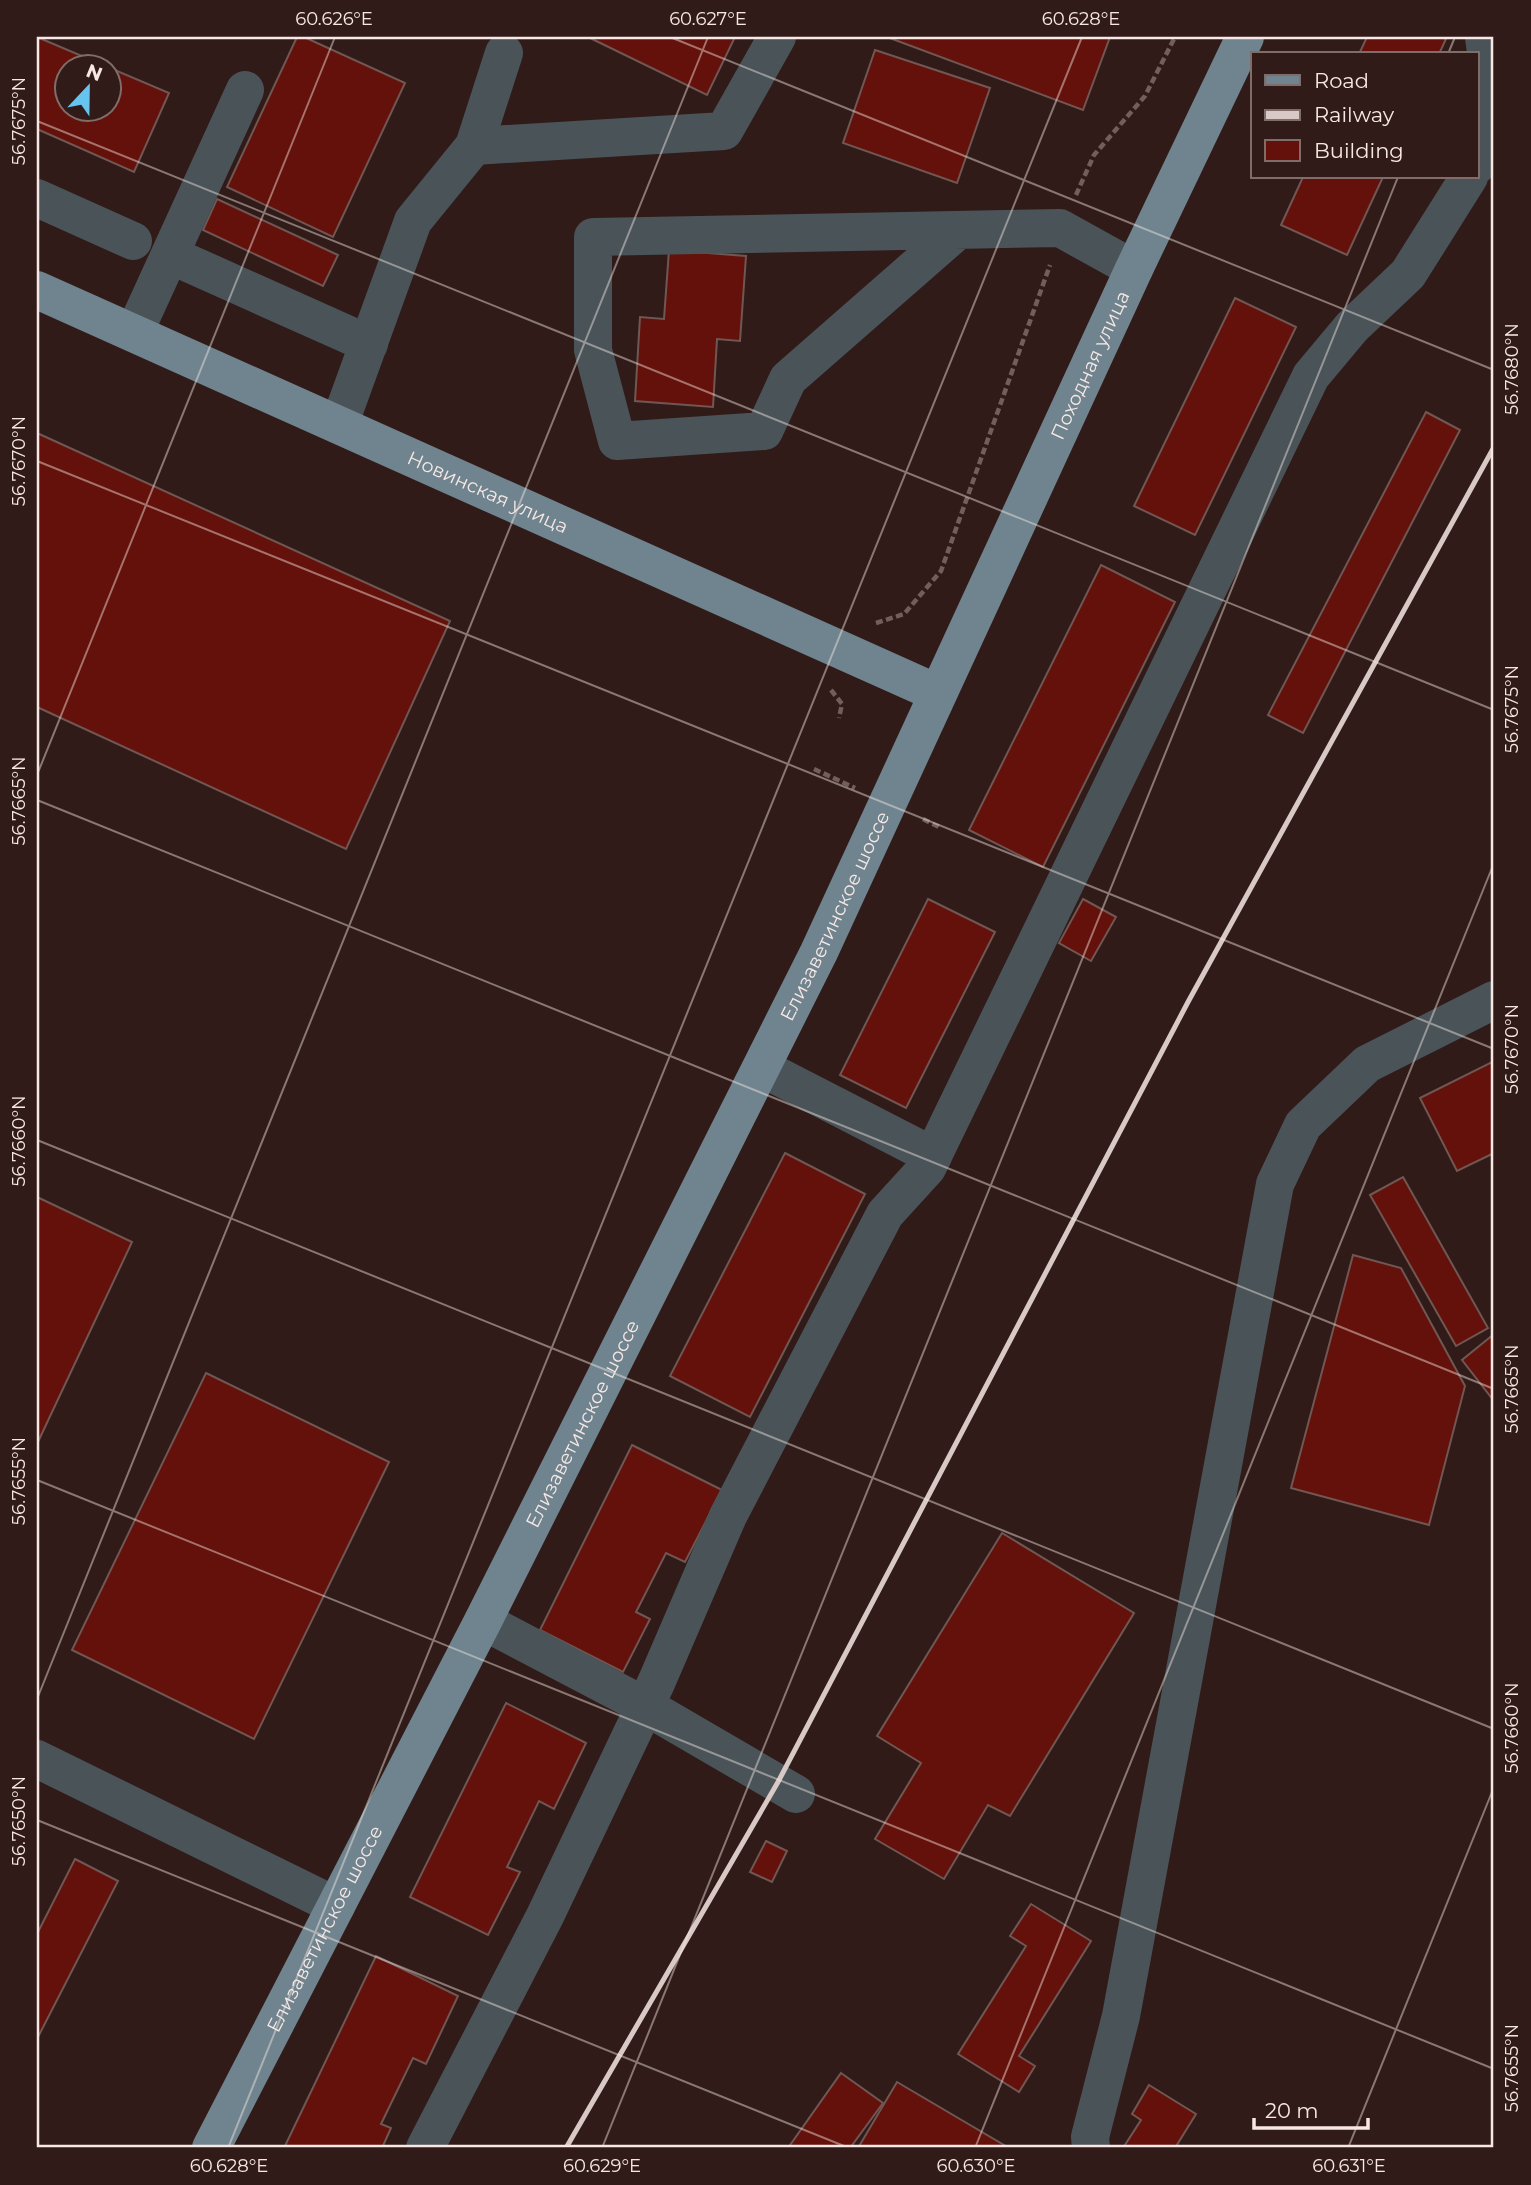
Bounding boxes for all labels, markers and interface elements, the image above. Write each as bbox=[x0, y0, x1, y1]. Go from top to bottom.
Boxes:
text: 60.626°E bbox=[295, 8, 373, 30]
text: 60.627°E bbox=[669, 8, 747, 30]
text: 60.628°E bbox=[1042, 8, 1120, 30]
north arrow bbox=[52, 52, 122, 122]
legend bbox=[1251, 52, 1478, 178]
text: N bbox=[83, 59, 106, 86]
text: Road bbox=[1314, 68, 1369, 93]
text: 56.7675°N bbox=[8, 77, 30, 165]
text: Railway bbox=[1314, 102, 1395, 127]
text: Building bbox=[1314, 138, 1404, 163]
street label: Походная улица bbox=[1046, 287, 1134, 443]
text: 56.7680°N bbox=[1501, 323, 1523, 415]
text: 56.7670°N bbox=[8, 416, 30, 506]
street label: Новинская улица bbox=[404, 446, 572, 538]
text: 56.7675°N bbox=[1501, 665, 1523, 753]
text: 56.7665°N bbox=[8, 756, 30, 846]
street label: Елизаветинское шоссе bbox=[775, 808, 894, 1025]
text: 56.7670°N bbox=[1501, 1004, 1523, 1094]
text: 56.7660°N bbox=[8, 1095, 30, 1187]
street label: Елизаветинское шоссе bbox=[521, 1316, 644, 1531]
text: 56.7665°N bbox=[1501, 1344, 1523, 1434]
text: 56.7655°N bbox=[8, 1437, 30, 1525]
text: 56.7660°N bbox=[1501, 1682, 1523, 1774]
text: 56.7650°N bbox=[8, 1776, 30, 1866]
street label: Елизаветинское шоссе bbox=[262, 1822, 388, 2036]
text: 56.7655°N bbox=[1501, 2024, 1523, 2112]
scale bar bbox=[1254, 2087, 1368, 2131]
text: 20 m bbox=[1265, 2098, 1319, 2123]
text: 60.628°E bbox=[190, 2155, 268, 2177]
text: 60.629°E bbox=[563, 2155, 641, 2177]
text: 60.630°E bbox=[937, 2155, 1015, 2177]
text: 60.631°E bbox=[1312, 2155, 1386, 2177]

